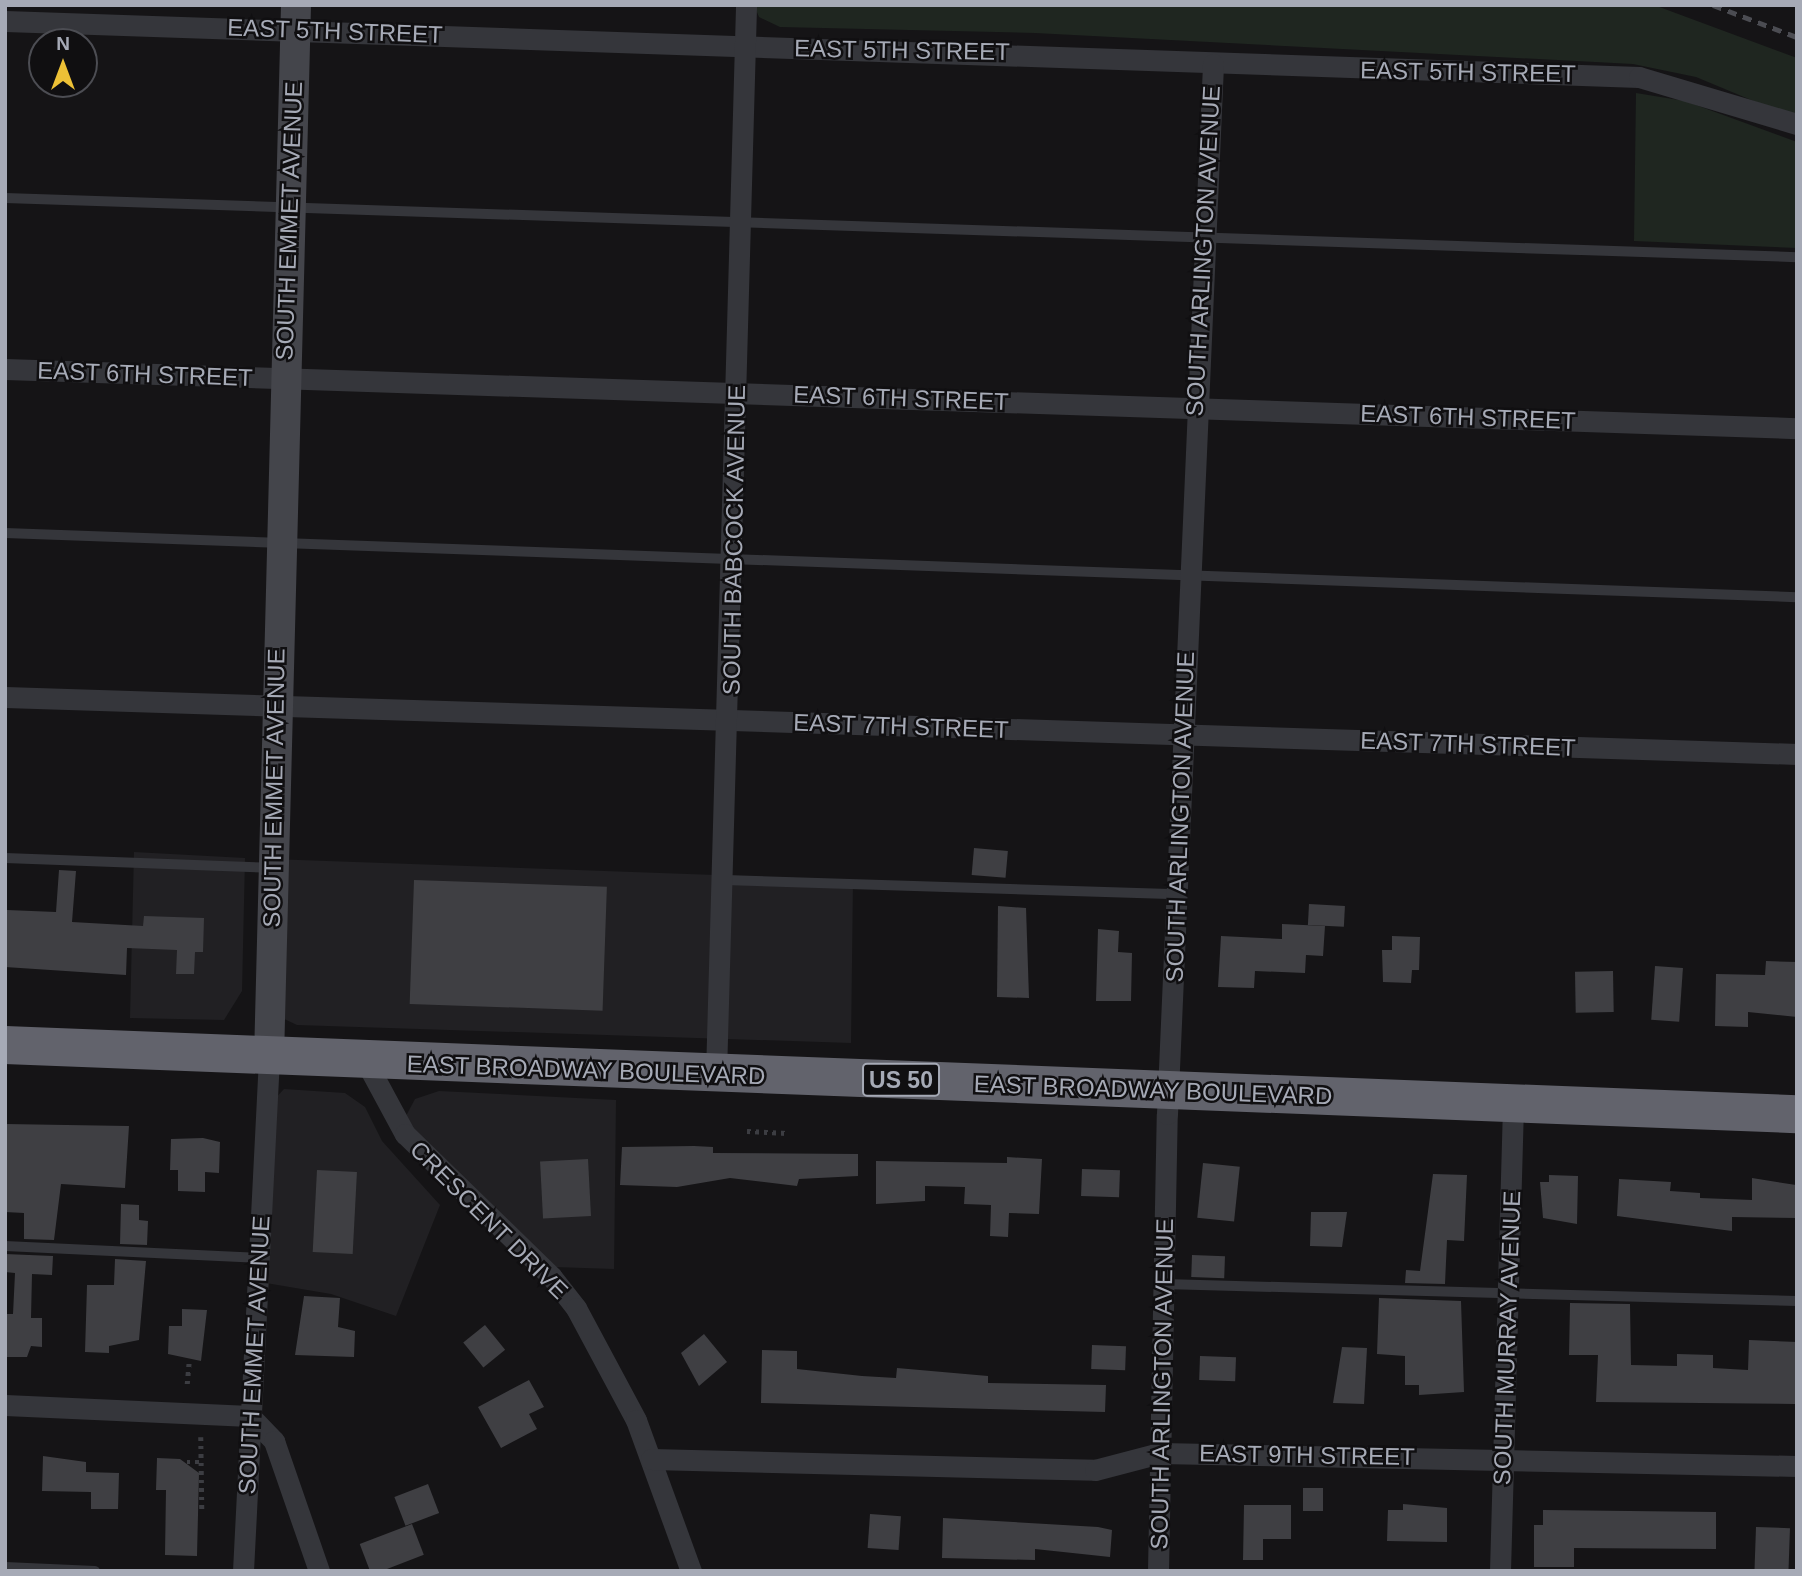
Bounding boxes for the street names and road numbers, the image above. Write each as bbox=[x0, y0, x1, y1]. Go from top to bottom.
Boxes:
street label: EAST 5TH STREET bbox=[227, 13, 443, 49]
street label: EAST 5TH STREET bbox=[794, 34, 1010, 66]
street label: EAST 5TH STREET bbox=[1360, 56, 1576, 88]
street label: SOUTH EMMET AVENUE bbox=[270, 80, 308, 362]
street label: SOUTH ARLINGTON AVENUE bbox=[1180, 84, 1226, 418]
street label: EAST 6TH STREET bbox=[37, 356, 253, 392]
street label: EAST 6TH STREET bbox=[793, 380, 1009, 416]
street label: SOUTH BABCOCK AVENUE bbox=[717, 384, 751, 696]
street label: EAST 6TH STREET bbox=[1360, 399, 1576, 435]
street label: SOUTH EMMET AVENUE bbox=[257, 647, 291, 929]
street label: SOUTH ARLINGTON AVENUE bbox=[1160, 650, 1200, 984]
street label: EAST 7TH STREET bbox=[793, 708, 1009, 744]
street label: EAST 7TH STREET bbox=[1360, 726, 1576, 762]
street label: EAST BROADWAY BOULEVARD bbox=[406, 1049, 766, 1091]
road number: US 50 bbox=[861, 1060, 941, 1100]
street label: EAST BROADWAY BOULEVARD bbox=[973, 1069, 1333, 1111]
street label: CRESCENT DRIVE bbox=[404, 1135, 574, 1305]
street label: SOUTH MURRAY AVENUE bbox=[1487, 1189, 1527, 1487]
street label: SOUTH EMMET AVENUE bbox=[232, 1214, 276, 1496]
street label: SOUTH ARLINGTON AVENUE bbox=[1145, 1217, 1179, 1551]
street label: EAST 9TH STREET bbox=[1199, 1439, 1415, 1471]

